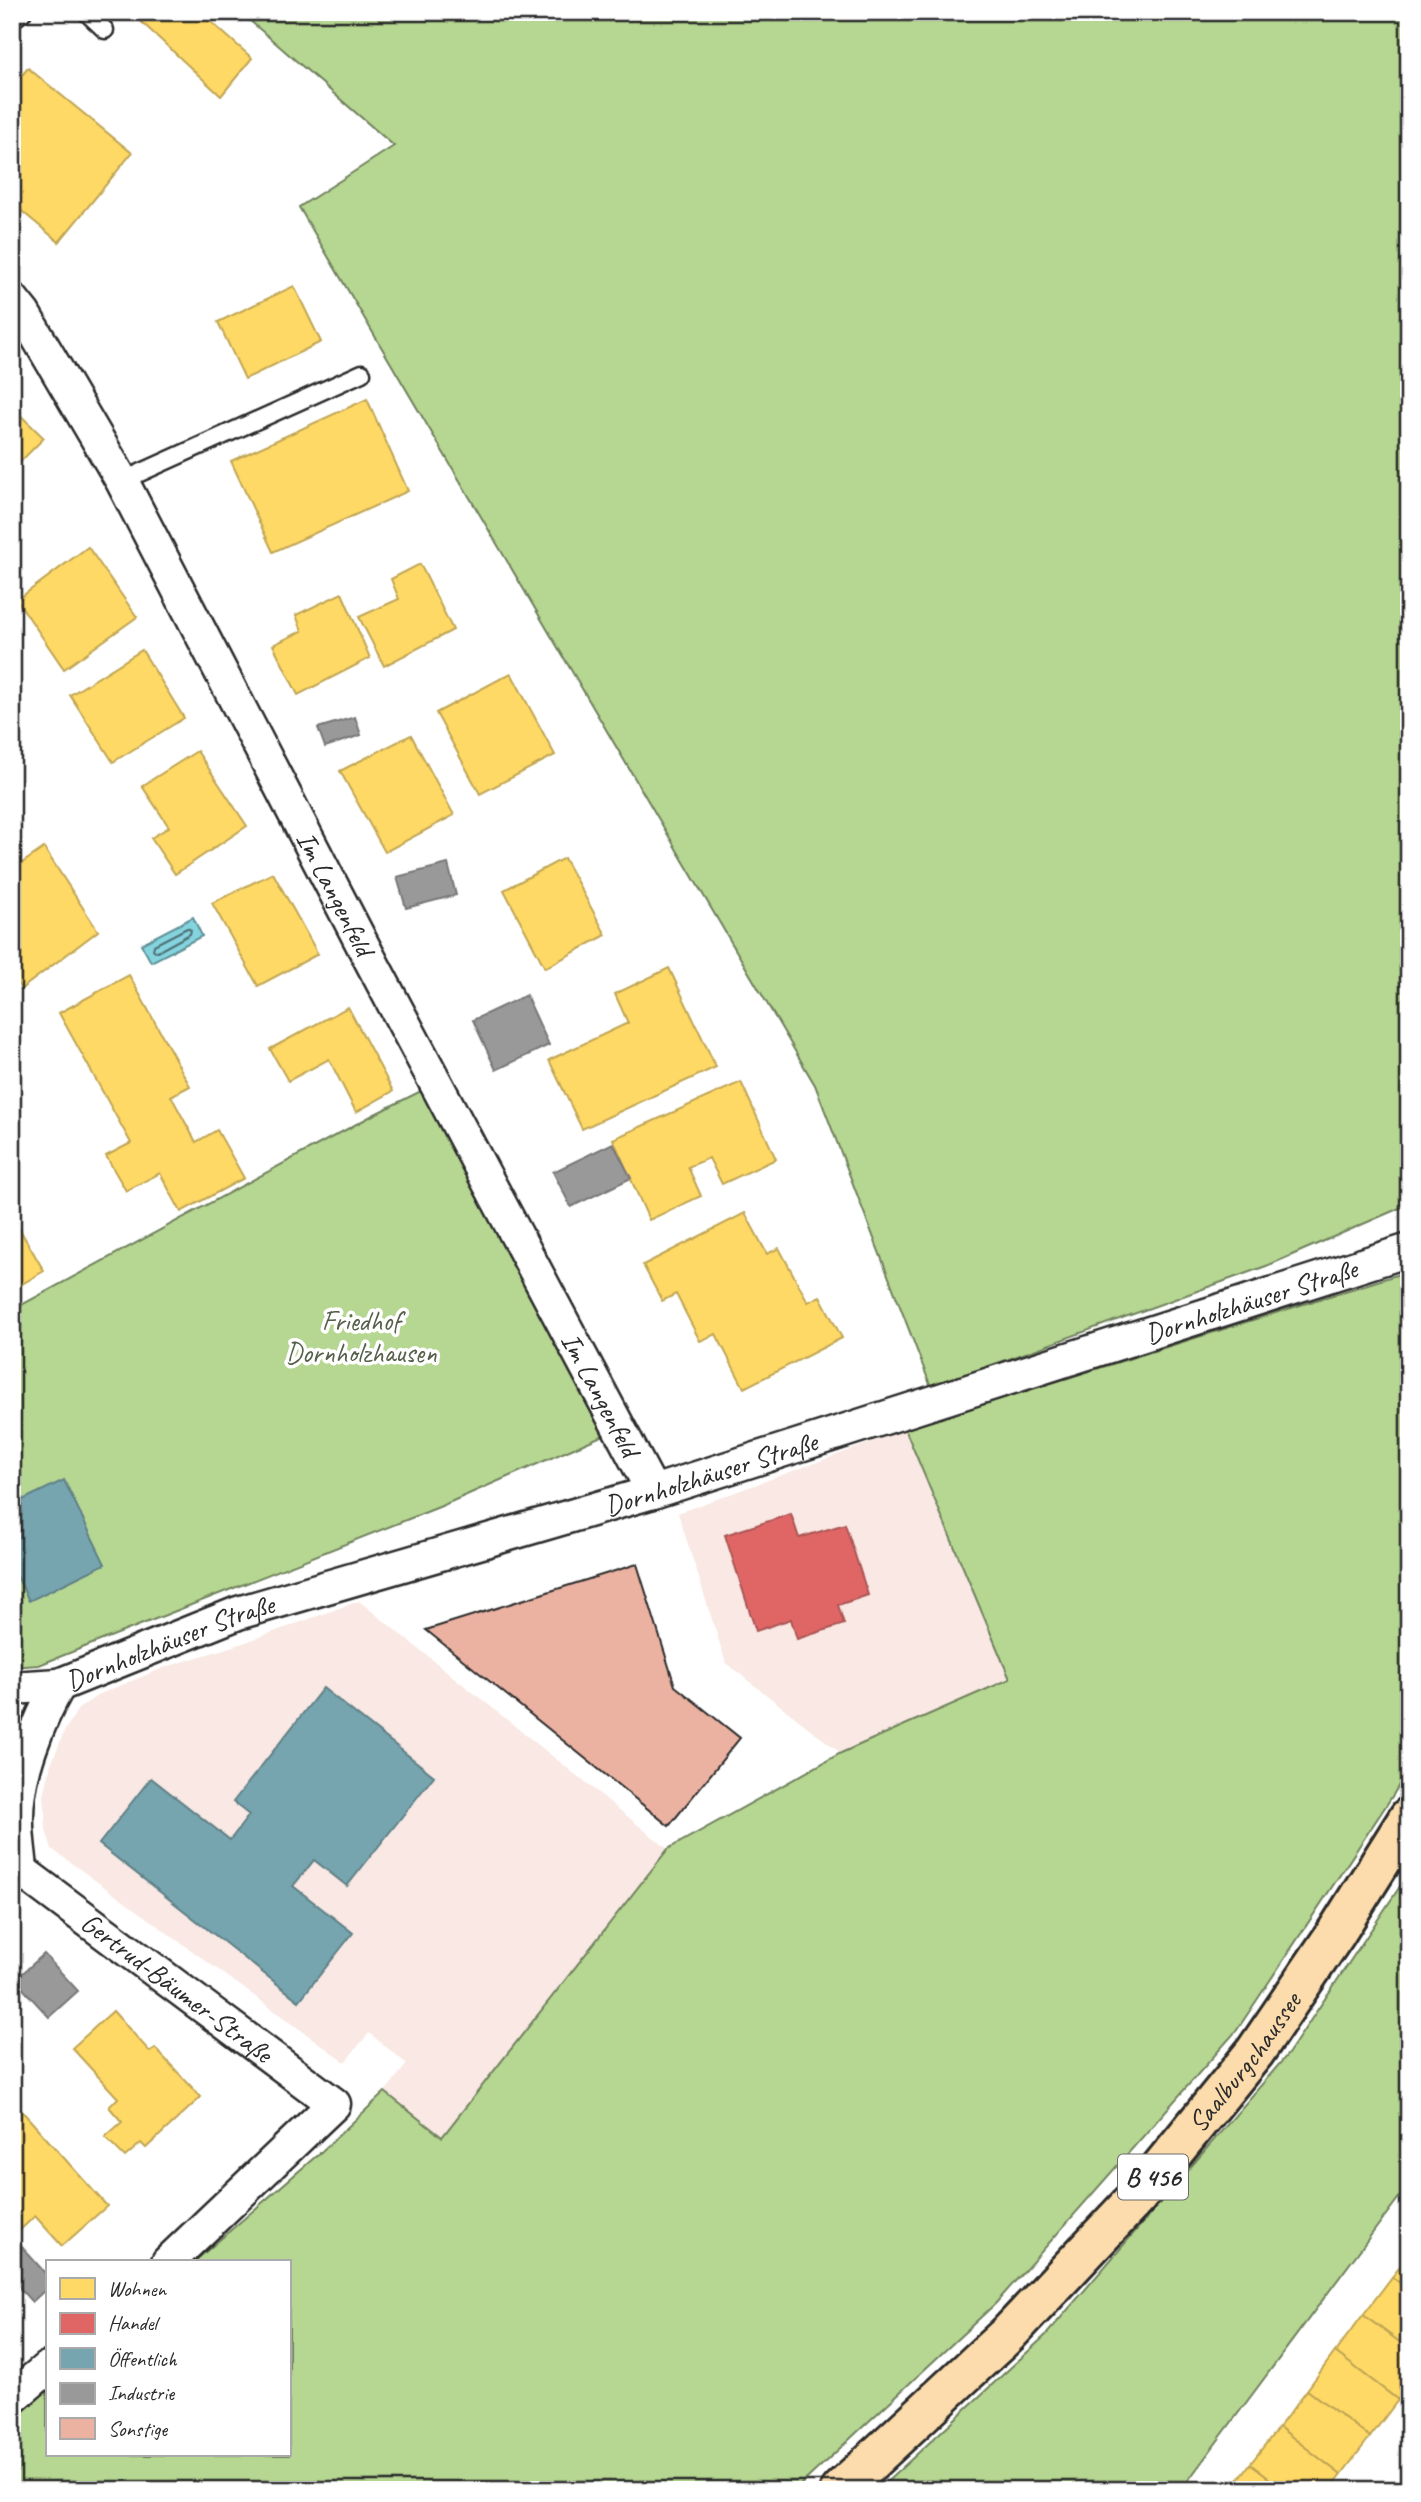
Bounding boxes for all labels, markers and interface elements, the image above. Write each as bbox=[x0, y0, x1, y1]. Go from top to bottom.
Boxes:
street label: Im Langenfeld bbox=[289, 825, 384, 965]
street label: Dornholzhäuser Straße bbox=[1140, 1250, 1363, 1351]
park label: Friedhof Dornholzhausen bbox=[286, 1303, 437, 1370]
street label: Im Langenfeld bbox=[553, 1326, 650, 1466]
street label: Dornholzhäuser Straße bbox=[600, 1423, 823, 1523]
street label: Dornholzhäuser Straße bbox=[61, 1586, 280, 1699]
street label: Gertrud-Bäumer-Straße bbox=[74, 1905, 281, 2071]
street label: Saalburgchaussee bbox=[1180, 1984, 1310, 2139]
road number: B 456 bbox=[1118, 2154, 1188, 2200]
legend bbox=[46, 2260, 290, 2456]
text: Wohnen bbox=[108, 2276, 168, 2302]
text: Handel bbox=[108, 2310, 161, 2336]
text: Öffentlich bbox=[108, 2346, 178, 2372]
text: Industrie bbox=[108, 2380, 175, 2406]
text: Sonstige bbox=[108, 2416, 168, 2442]

